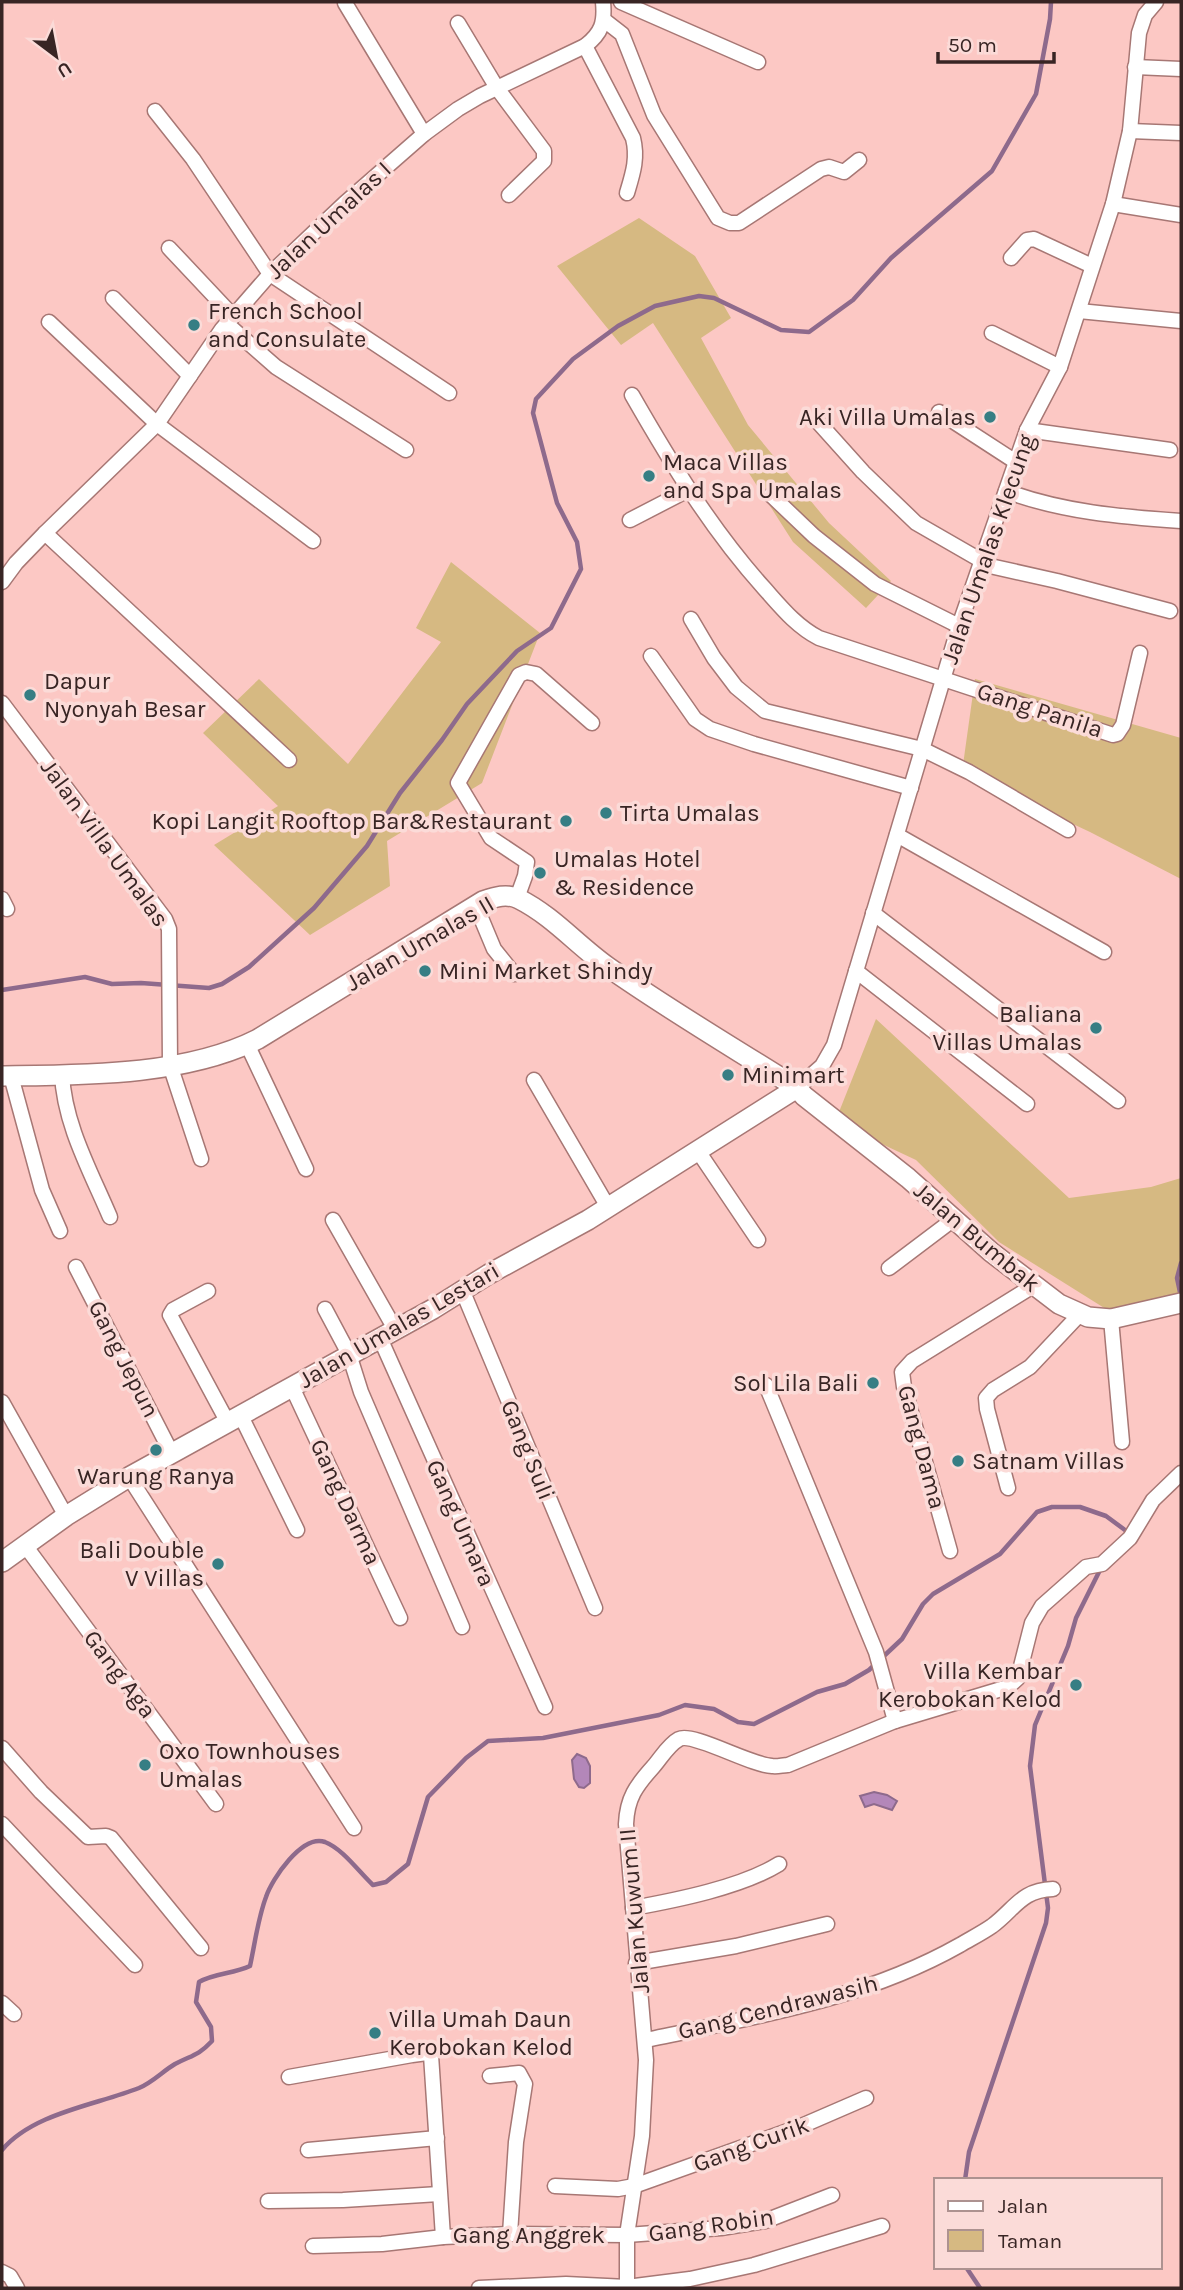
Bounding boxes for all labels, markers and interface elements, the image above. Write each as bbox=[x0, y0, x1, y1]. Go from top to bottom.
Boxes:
north arrow bbox=[21, 21, 91, 91]
scale bar bbox=[938, 21, 1054, 65]
text: 50 m bbox=[948, 33, 997, 57]
text: U bbox=[53, 57, 76, 82]
street label: Jalan Umalas I bbox=[261, 155, 397, 285]
place label: French School and Consulate bbox=[208, 297, 366, 353]
marker: French School and Consulate bbox=[186, 317, 202, 333]
place label: Aki Villa Umalas bbox=[799, 403, 976, 431]
marker: Aki Villa Umalas bbox=[982, 409, 998, 425]
street label: Jalan Umalas Klecung bbox=[936, 430, 1041, 668]
place label: Maca Villas and Spa Umalas bbox=[663, 448, 842, 504]
marker: Maca Villas and Spa Umalas bbox=[641, 468, 657, 484]
place label: Dapur Nyonyah Besar bbox=[44, 667, 206, 723]
street label: Gang Panila bbox=[974, 677, 1106, 743]
marker: Dapur Nyonyah Besar bbox=[22, 687, 38, 703]
street label: Jalan Villa Umalas bbox=[35, 754, 175, 932]
place label: Tirta Umalas bbox=[620, 799, 760, 827]
marker: Tirta Umalas bbox=[598, 805, 614, 821]
place label: Kopi Langit Rooftop Bar&Restaurant bbox=[152, 807, 552, 835]
marker: Kopi Langit Rooftop Bar&Restaurant bbox=[558, 813, 574, 829]
place label: Umalas Hotel & Residence bbox=[554, 845, 701, 901]
marker: Umalas Hotel & Residence bbox=[532, 865, 548, 881]
street label: Jalan Umalas II bbox=[341, 889, 499, 997]
place label: Mini Market Shindy bbox=[439, 957, 653, 985]
marker: Mini Market Shindy bbox=[417, 963, 433, 979]
place label: Baliana Villas Umalas bbox=[933, 1000, 1082, 1056]
marker: Baliana Villas Umalas bbox=[1088, 1020, 1104, 1036]
place label: Minimart bbox=[742, 1061, 844, 1089]
marker: Minimart bbox=[720, 1067, 736, 1083]
street label: Jalan Bumbak bbox=[908, 1176, 1046, 1298]
street label: Jalan Umalas Lestari bbox=[294, 1256, 504, 1394]
street label: Gang Jepun bbox=[83, 1296, 165, 1422]
place label: Sol Lila Bali bbox=[733, 1369, 859, 1397]
marker: Sol Lila Bali bbox=[865, 1375, 881, 1391]
street label: Gang Dama bbox=[892, 1382, 952, 1512]
street label: Gang Suli bbox=[495, 1396, 561, 1504]
street label: Gang Darma bbox=[305, 1435, 387, 1569]
marker: Warung Ranya bbox=[148, 1442, 164, 1458]
place label: Satnam Villas bbox=[972, 1447, 1125, 1475]
marker: Satnam Villas bbox=[950, 1453, 966, 1469]
street label: Gang Umara bbox=[421, 1455, 501, 1591]
place label: Warung Ranya bbox=[77, 1462, 235, 1490]
place label: Bali Double V Villas bbox=[80, 1536, 204, 1592]
marker: Bali Double V Villas bbox=[210, 1556, 226, 1572]
street label: Gang Aga bbox=[78, 1624, 162, 1724]
place label: Villa Kembar Kerobokan Kelod bbox=[878, 1657, 1062, 1713]
marker: Villa Kembar Kerobokan Kelod bbox=[1068, 1677, 1084, 1693]
place label: Oxo Townhouses Umalas bbox=[159, 1737, 340, 1793]
marker: Oxo Townhouses Umalas bbox=[137, 1757, 153, 1773]
street label: Jalan Kuwum II bbox=[613, 1827, 655, 1995]
street label: Gang Cendrawasih bbox=[675, 1969, 881, 2045]
place label: Villa Umah Daun Kerobokan Kelod bbox=[389, 2005, 573, 2061]
marker: Villa Umah Daun Kerobokan Kelod bbox=[367, 2025, 383, 2041]
street label: Gang Curik bbox=[689, 2110, 813, 2178]
legend bbox=[934, 2178, 1162, 2269]
text: Jalan bbox=[998, 2194, 1048, 2218]
street label: Gang Robin bbox=[647, 2202, 775, 2248]
street label: Gang Anggrek bbox=[453, 2221, 605, 2249]
text: Taman bbox=[998, 2229, 1062, 2253]

